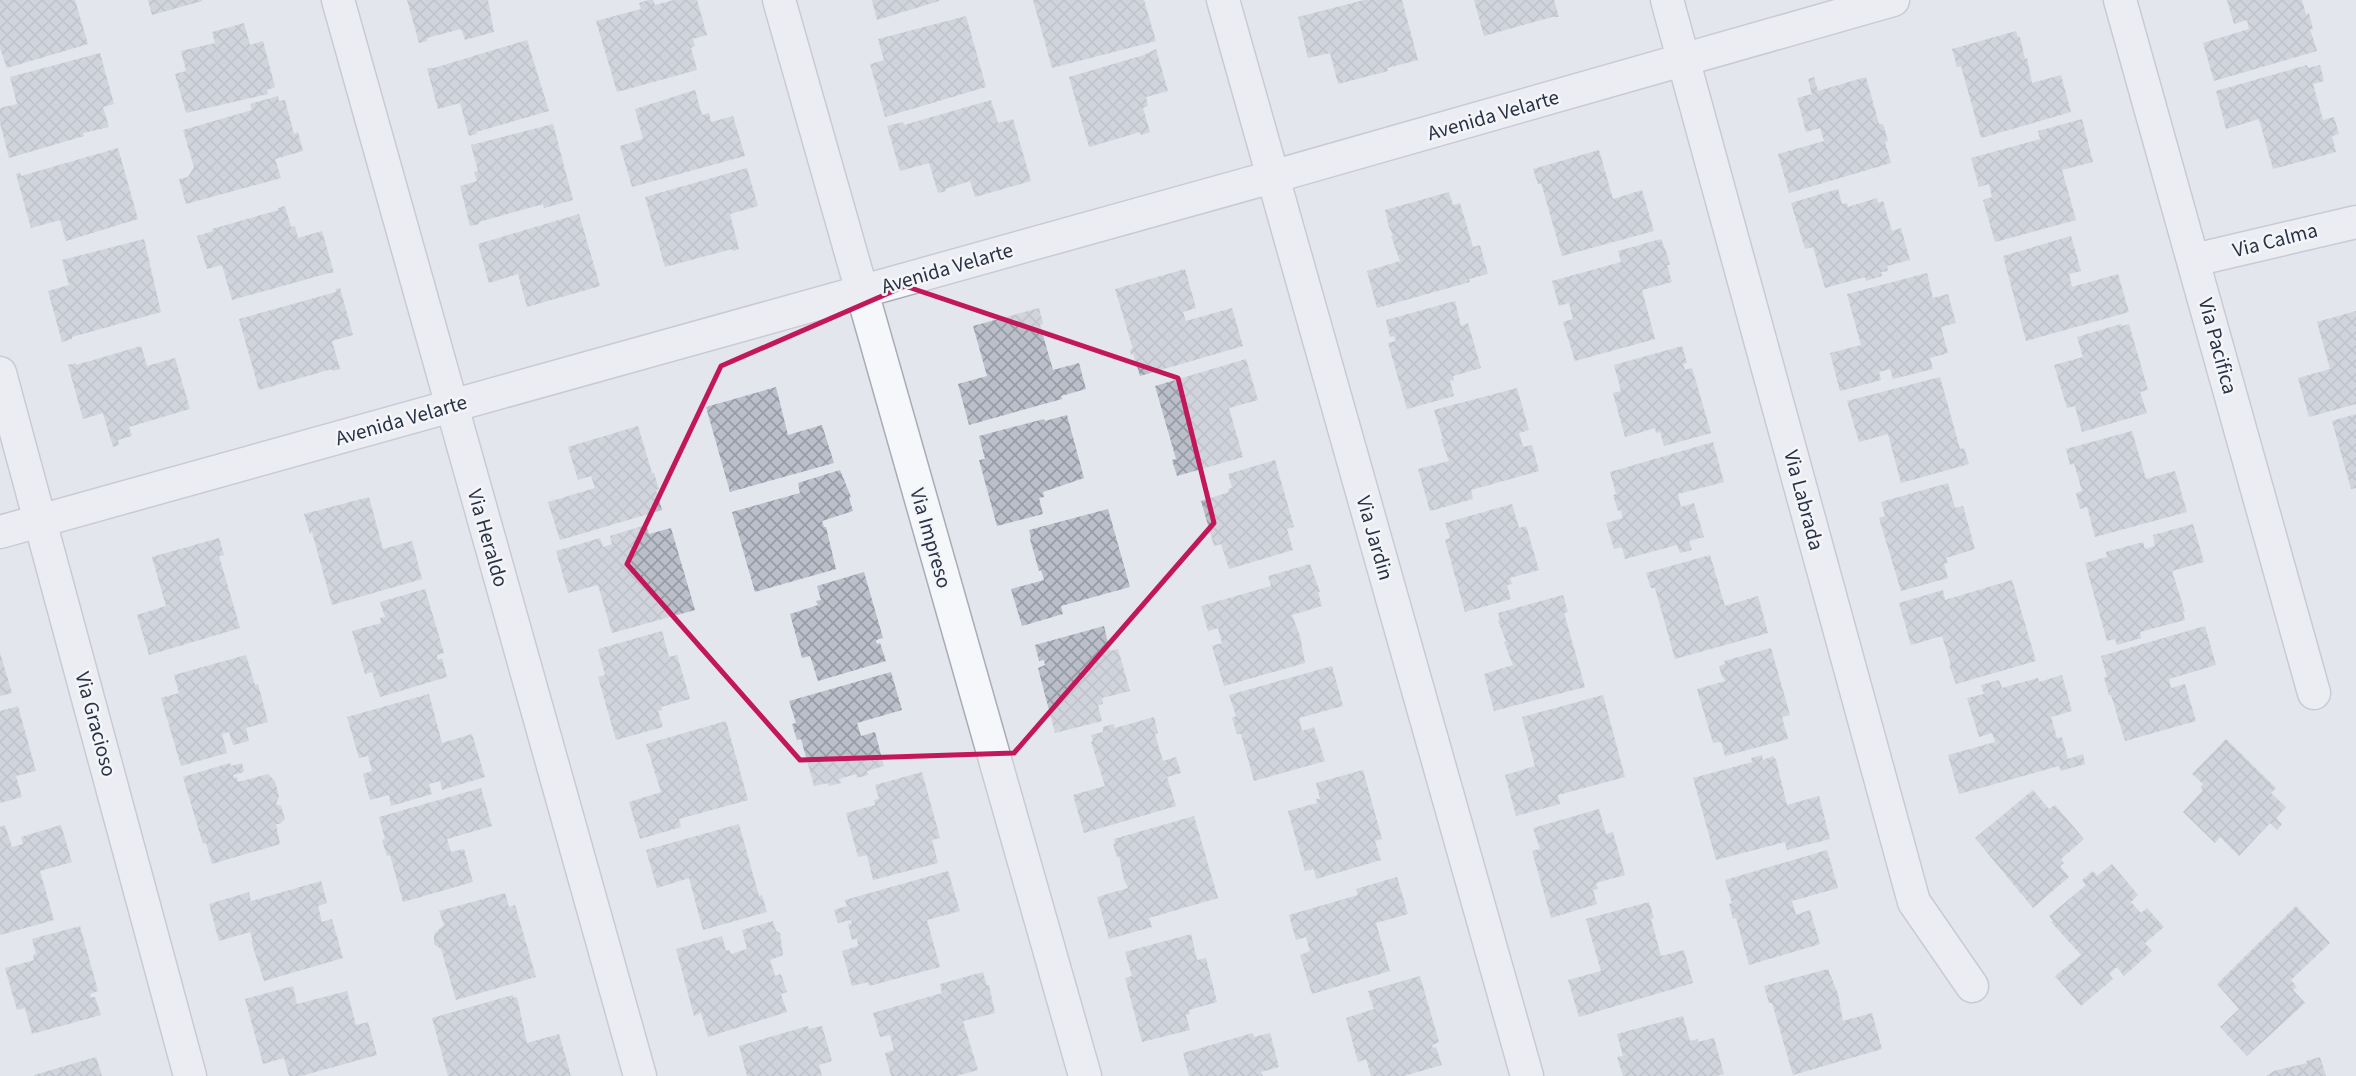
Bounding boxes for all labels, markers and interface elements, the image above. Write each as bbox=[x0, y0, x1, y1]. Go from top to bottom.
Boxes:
street label: Avenida Velarte bbox=[1424, 82, 1562, 148]
street label: Via Calma bbox=[2229, 215, 2321, 265]
street label: Avenida Velarte bbox=[878, 235, 1016, 301]
street label: Via Pacifica bbox=[2191, 295, 2245, 397]
street label: Avenida Velarte bbox=[332, 387, 470, 453]
street label: Via Labrada bbox=[1776, 446, 1832, 554]
street label: Via Impreso bbox=[902, 484, 960, 592]
street label: Via Heraldo bbox=[460, 485, 516, 591]
street label: Via Jardin bbox=[1349, 492, 1401, 584]
street label: Via Gracioso bbox=[68, 668, 124, 780]

